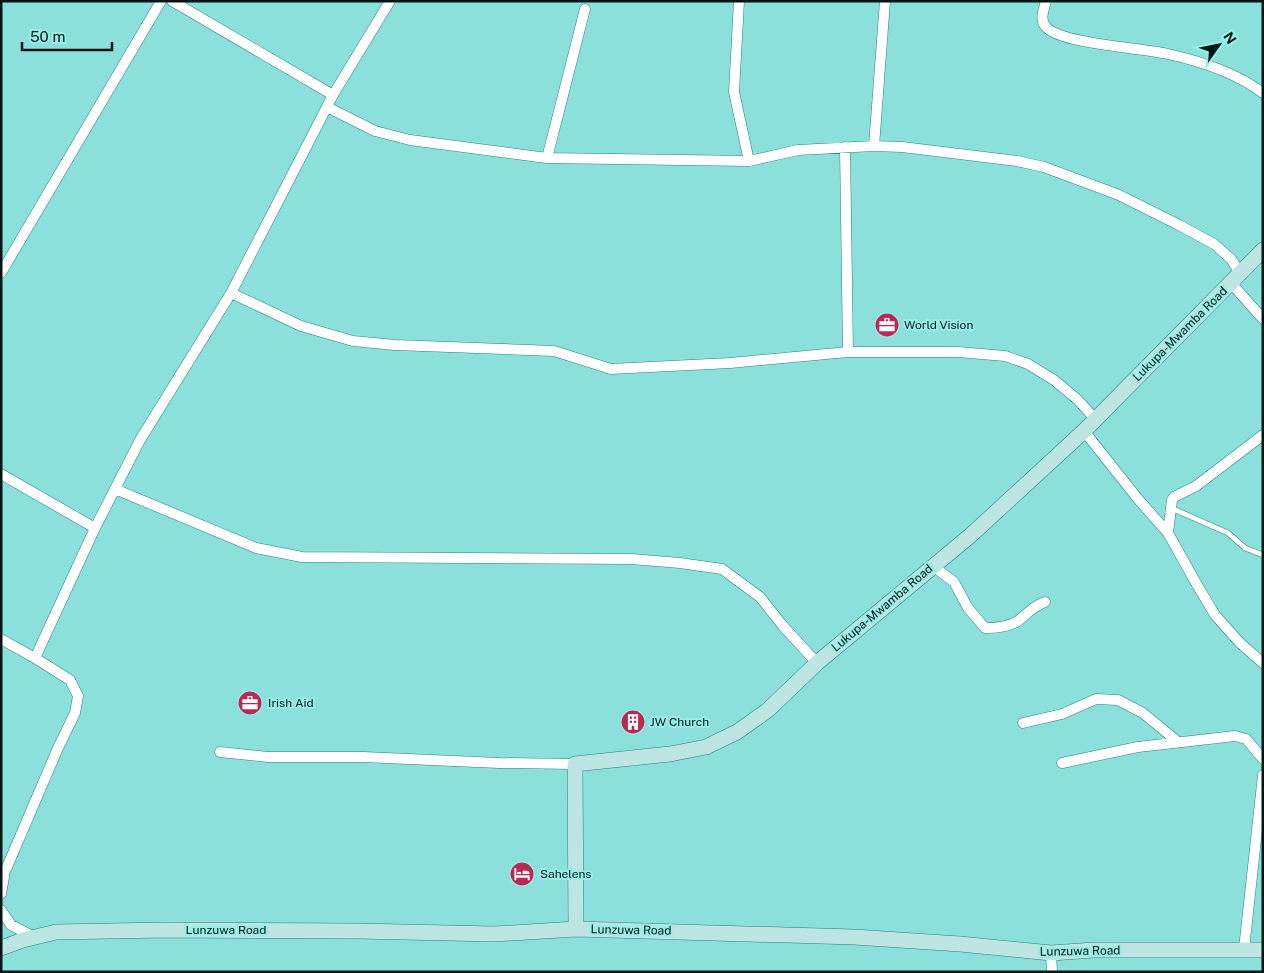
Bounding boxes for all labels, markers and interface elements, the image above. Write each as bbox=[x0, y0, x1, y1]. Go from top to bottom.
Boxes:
scale bar bbox=[22, 20, 112, 52]
north arrow bbox=[1194, 20, 1244, 70]
text: 50 m bbox=[30, 28, 65, 45]
text: N bbox=[1220, 29, 1240, 47]
street label: Lukupa-Mwamba Road bbox=[1130, 284, 1230, 384]
office icon: World Vision bbox=[874, 312, 900, 338]
place label: World Vision bbox=[904, 318, 973, 332]
street label: Lukupa-Mwamba Road bbox=[829, 562, 935, 654]
office icon: Irish Aid bbox=[237, 690, 263, 716]
place label: Irish Aid bbox=[268, 696, 314, 710]
building icon: JW Church bbox=[620, 709, 646, 735]
place label: JW Church bbox=[650, 715, 709, 729]
hotel icon: Sahelens bbox=[509, 861, 535, 887]
place label: Sahelens bbox=[540, 867, 591, 881]
street label: Lunzuwa Road bbox=[590, 922, 672, 938]
street label: Lunzuwa Road bbox=[186, 923, 266, 937]
street label: Lunzuwa Road bbox=[1039, 943, 1121, 959]

